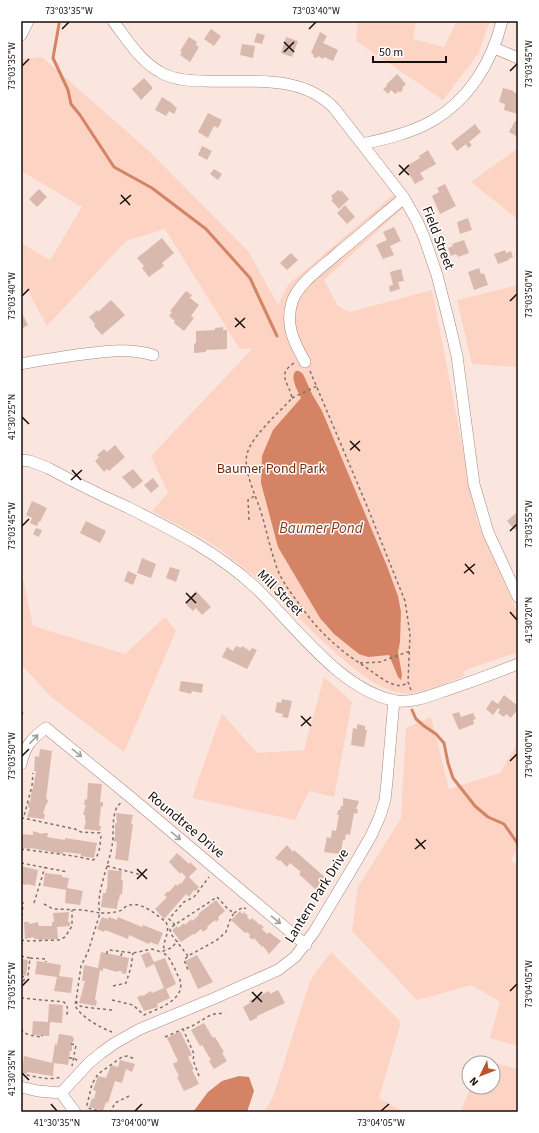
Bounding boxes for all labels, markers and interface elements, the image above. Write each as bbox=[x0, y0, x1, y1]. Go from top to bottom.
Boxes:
text: 73°03'35"W bbox=[45, 4, 93, 18]
text: 73°03'40"W bbox=[292, 4, 340, 18]
scale bar bbox=[373, 38, 446, 64]
text: 73°03'45"W bbox=[522, 40, 536, 88]
text: 73°03'35"W bbox=[5, 42, 19, 90]
text: 50 m bbox=[379, 44, 403, 61]
street label: Field Street bbox=[417, 203, 459, 273]
text: 73°03'50"W bbox=[522, 270, 536, 318]
text: 73°03'40"W bbox=[5, 272, 19, 320]
text: 41°30'25"N bbox=[5, 394, 19, 440]
park label: Baumer Pond Park bbox=[217, 459, 325, 479]
text: 73°03'55"W bbox=[522, 500, 536, 548]
text: 73°03'45"W bbox=[5, 502, 19, 550]
water label: Baumer Pond bbox=[279, 518, 364, 539]
street label: Mill Street bbox=[252, 565, 308, 621]
text: 41°30'20"N bbox=[522, 597, 536, 643]
text: 73°04'00"W bbox=[522, 730, 536, 778]
text: 73°03'50"W bbox=[5, 732, 19, 780]
one-way arrow bbox=[29, 734, 38, 744]
one-way arrow bbox=[71, 748, 82, 757]
street label: Roundtree Drive bbox=[143, 787, 229, 863]
one-way arrow bbox=[171, 832, 182, 841]
street label: Lantern Park Drive bbox=[280, 845, 354, 947]
one-way arrow bbox=[271, 915, 281, 924]
text: 73°04'05"W bbox=[522, 960, 536, 1008]
text: 73°03'55"W bbox=[5, 962, 19, 1010]
text: 41°30'35"N bbox=[5, 1050, 19, 1096]
north arrow bbox=[461, 1055, 501, 1095]
text: N bbox=[466, 1074, 482, 1089]
text: 41°30'35"N bbox=[34, 1116, 80, 1130]
text: 73°04'00"W bbox=[111, 1116, 159, 1130]
text: 73°04'05"W bbox=[357, 1116, 405, 1130]

